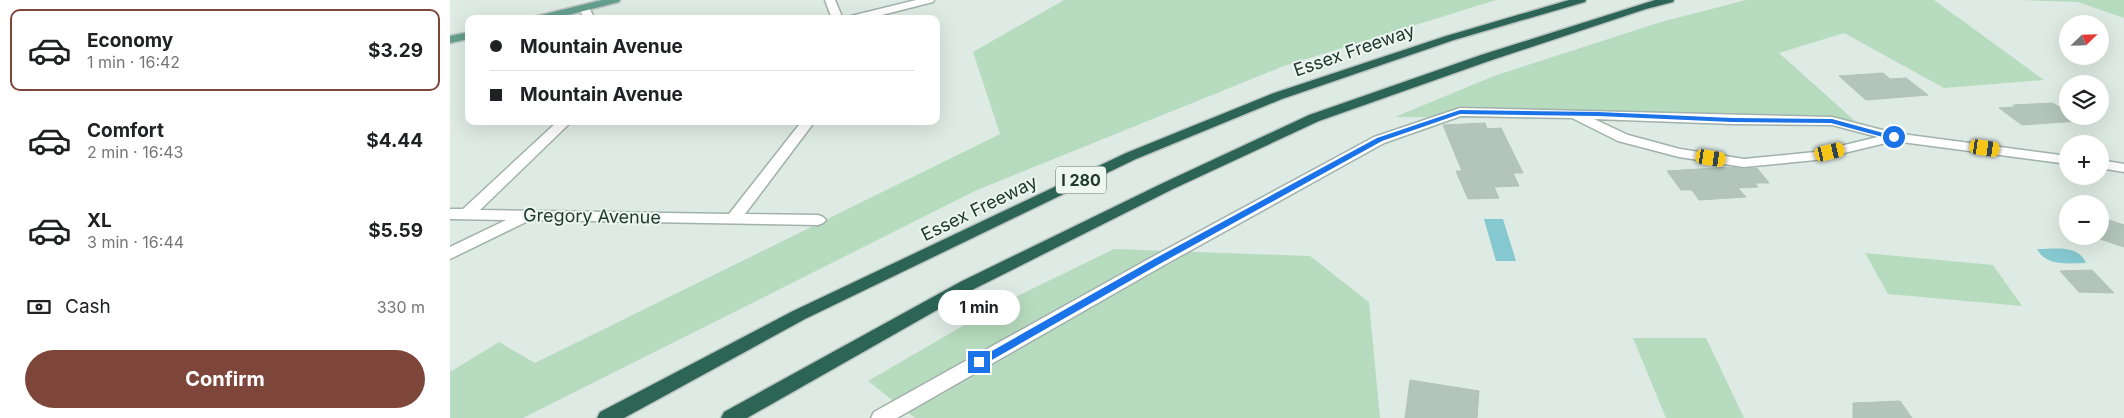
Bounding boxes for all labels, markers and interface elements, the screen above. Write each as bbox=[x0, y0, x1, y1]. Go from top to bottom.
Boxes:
north arrow bbox=[2059, 15, 2109, 65]
map controls bbox=[2059, 15, 2109, 245]
street label: Essex Freeway bbox=[1291, 19, 1417, 81]
icon: car bbox=[27, 28, 72, 73]
text: Economy bbox=[87, 29, 173, 52]
text: Mountain Avenue bbox=[520, 35, 683, 58]
text: $3.29 bbox=[368, 39, 423, 62]
text: 1 min · 16:42 bbox=[87, 52, 180, 72]
button: layers bbox=[2059, 75, 2109, 125]
text: Mountain Avenue bbox=[520, 83, 683, 106]
icon: car bbox=[27, 118, 72, 163]
text: Comfort bbox=[87, 119, 164, 142]
route start bbox=[1883, 126, 1905, 148]
text: $4.44 bbox=[366, 129, 423, 152]
button: + bbox=[2059, 135, 2109, 185]
car bbox=[1969, 138, 2000, 158]
car bbox=[1813, 141, 1846, 163]
text: 2 min · 16:43 bbox=[87, 142, 183, 162]
car bbox=[1695, 148, 1726, 168]
road number: I 280 bbox=[1056, 166, 1106, 194]
street label: Essex Freeway bbox=[917, 171, 1041, 245]
button: − bbox=[2059, 195, 2109, 245]
street label: Gregory Avenue bbox=[523, 204, 661, 228]
icon: car bbox=[27, 208, 72, 253]
text: XL bbox=[87, 209, 112, 232]
text: $5.59 bbox=[368, 219, 423, 242]
text: 3 min · 16:44 bbox=[87, 232, 184, 252]
callout: 1 min bbox=[938, 290, 1020, 324]
icon: cash bbox=[25, 293, 53, 321]
text: Cash bbox=[65, 295, 111, 318]
text: 330 m bbox=[377, 297, 425, 317]
text: 1 min bbox=[959, 297, 999, 317]
button: Confirm bbox=[25, 350, 425, 408]
route end bbox=[968, 351, 990, 373]

